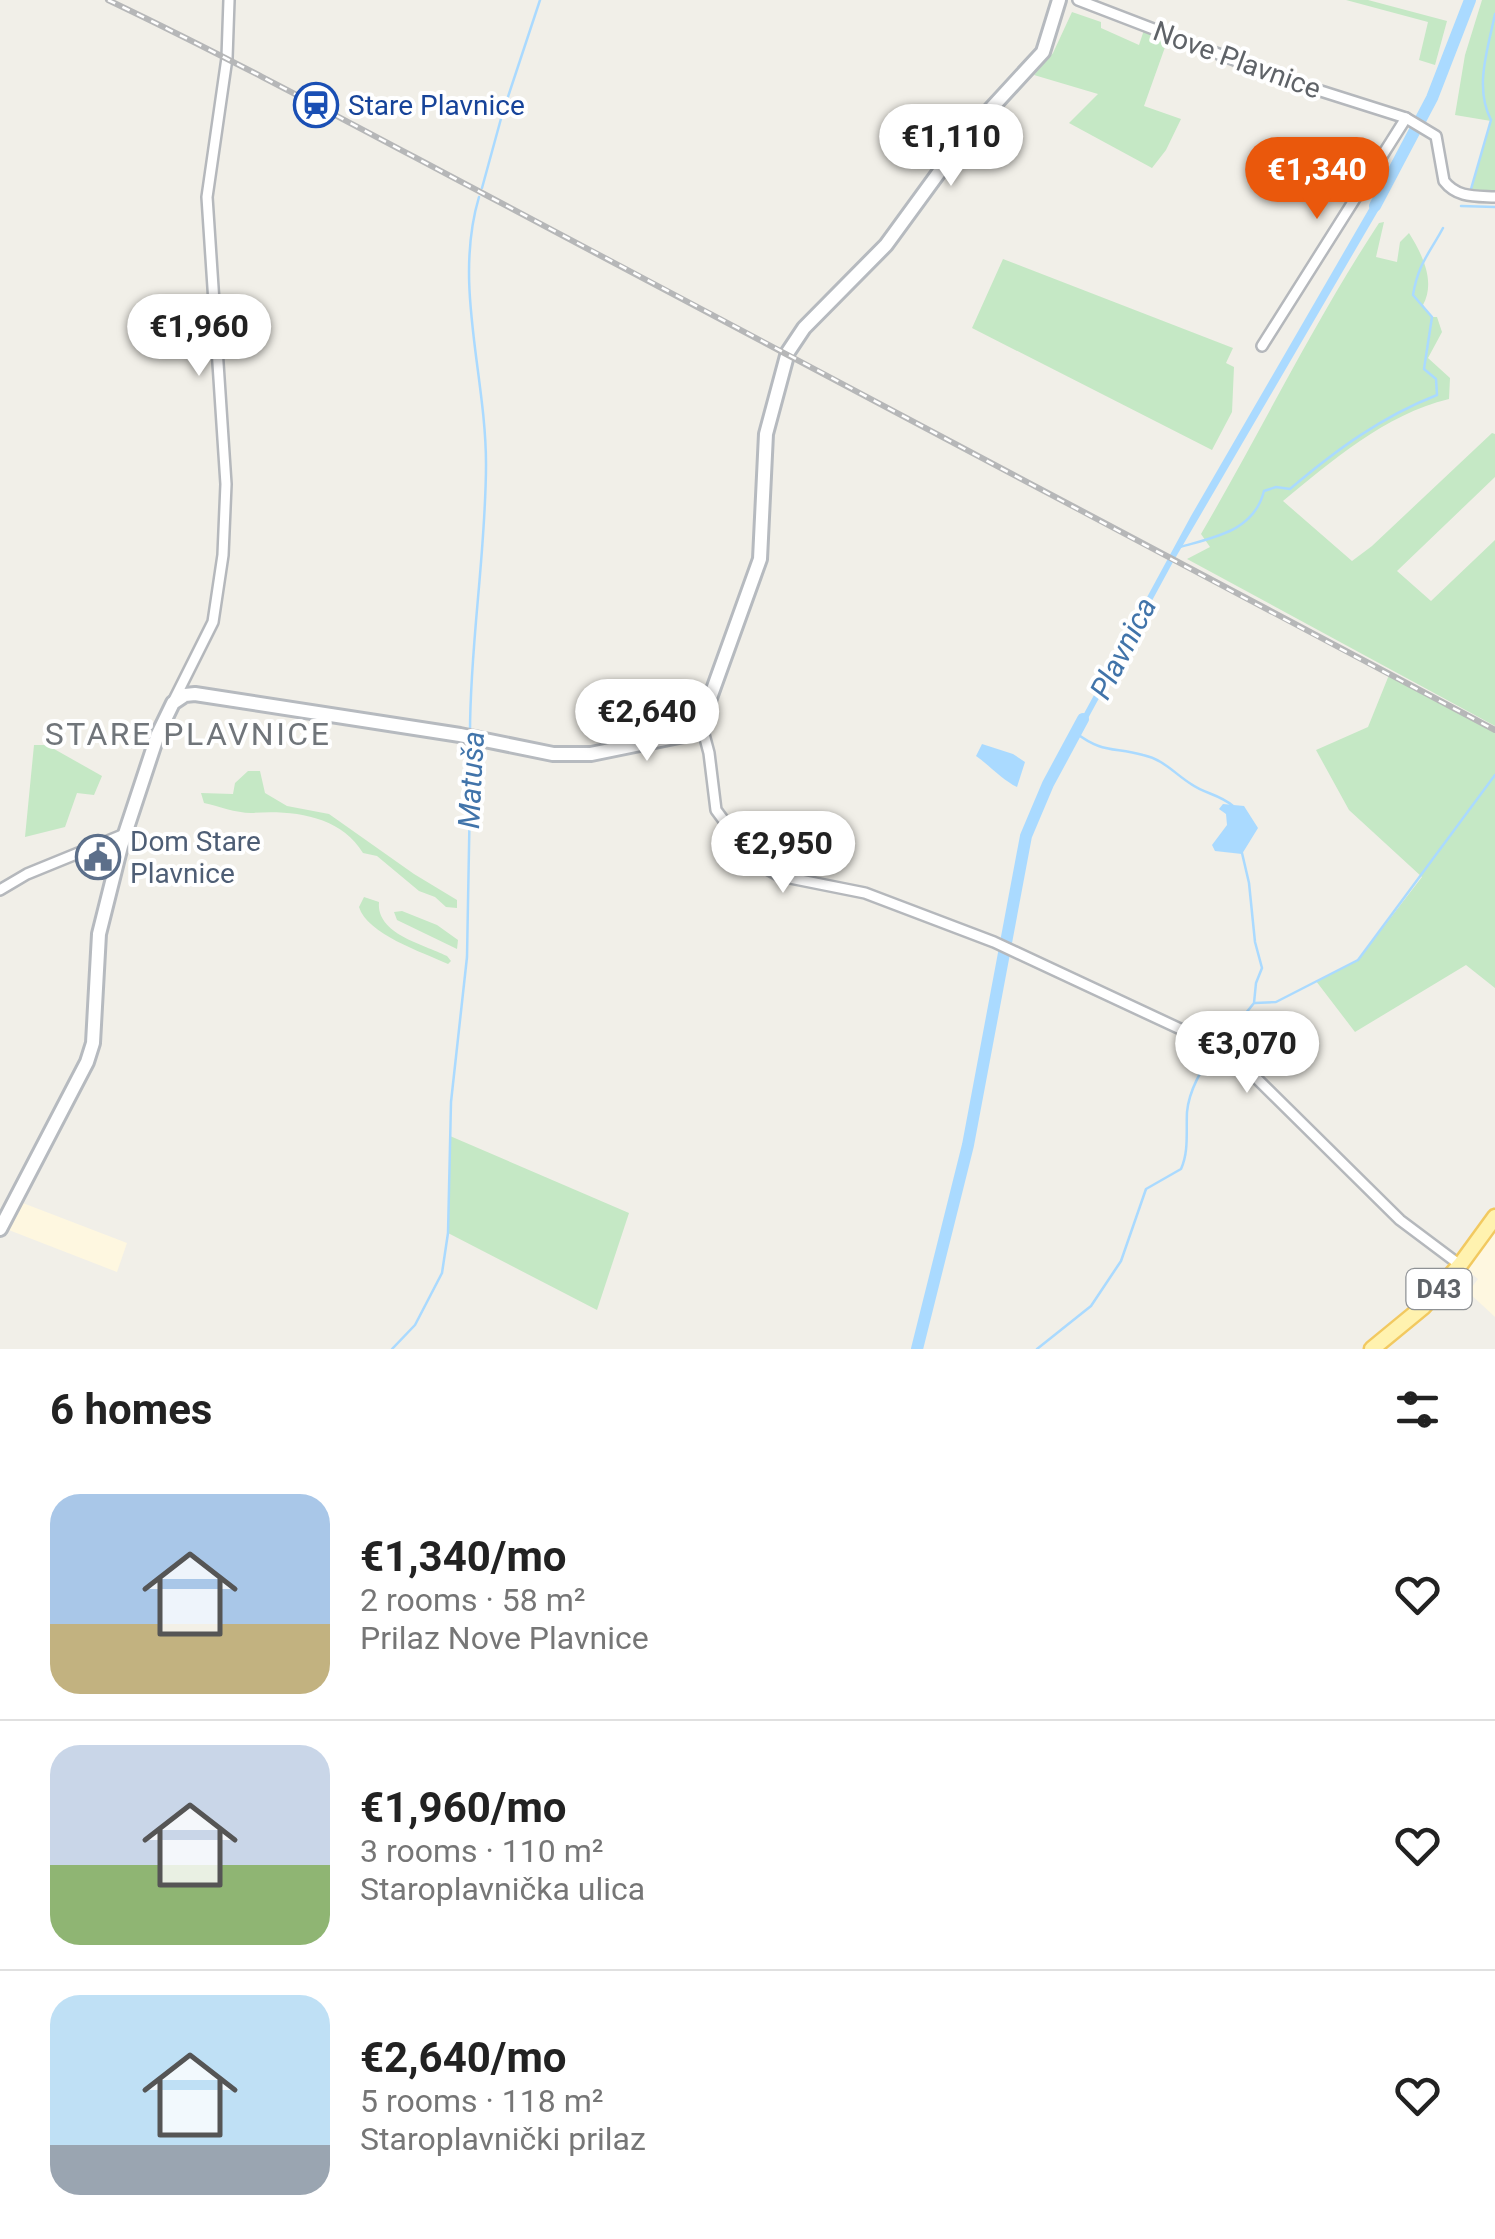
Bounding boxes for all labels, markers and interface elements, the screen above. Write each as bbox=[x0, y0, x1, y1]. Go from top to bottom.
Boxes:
street label: Nove Plavnice bbox=[1149, 14, 1325, 106]
station icon: Stare Plavnice bbox=[293, 82, 339, 128]
place label: Stare Plavnice bbox=[348, 89, 525, 122]
pin: €1,110 bbox=[870, 104, 1032, 189]
text: €1,110 bbox=[901, 117, 1001, 155]
pin: €1,340 bbox=[1236, 137, 1398, 222]
text: €1,340 bbox=[1267, 150, 1367, 188]
pin: €1,960 bbox=[118, 294, 280, 379]
text: €1,960 bbox=[149, 307, 249, 345]
water label: Plavnica bbox=[1083, 591, 1163, 705]
pin: €2,640 bbox=[566, 679, 728, 764]
text: €2,640 bbox=[597, 692, 697, 730]
district label: STARE PLAVNICE bbox=[45, 715, 331, 753]
water label: Matuša bbox=[451, 730, 491, 830]
pin: €2,950 bbox=[702, 811, 864, 896]
text: €2,950 bbox=[733, 824, 833, 862]
place label: Dom Stare Plavnice bbox=[130, 825, 261, 890]
public building icon: Dom Stare Plavnice bbox=[75, 834, 121, 880]
pin: €3,070 bbox=[1166, 1011, 1328, 1096]
text: €3,070 bbox=[1197, 1024, 1297, 1062]
road number: D43 bbox=[1406, 1269, 1472, 1309]
icon: filters bbox=[1390, 1382, 1445, 1437]
text: 6 homes bbox=[50, 1385, 212, 1434]
text: €1,340/mo bbox=[360, 1532, 567, 1581]
icon: home bbox=[130, 1534, 250, 1654]
icon: heart bbox=[1390, 1567, 1445, 1622]
text: 2 rooms · 58 m² bbox=[360, 1581, 585, 1619]
text: Prilaz Nove Plavnice bbox=[360, 1619, 649, 1657]
text: €1,960/mo bbox=[360, 1783, 567, 1832]
icon: home bbox=[130, 1785, 250, 1905]
icon: heart bbox=[1390, 1818, 1445, 1873]
text: 3 rooms · 110 m² bbox=[360, 1832, 603, 1870]
text: Staroplavnička ulica bbox=[360, 1870, 645, 1908]
text: €2,640/mo bbox=[360, 2033, 567, 2082]
icon: home bbox=[130, 2035, 250, 2155]
icon: heart bbox=[1390, 2068, 1445, 2123]
text: 5 rooms · 118 m² bbox=[360, 2082, 603, 2120]
text: Staroplavnički prilaz bbox=[360, 2120, 646, 2158]

